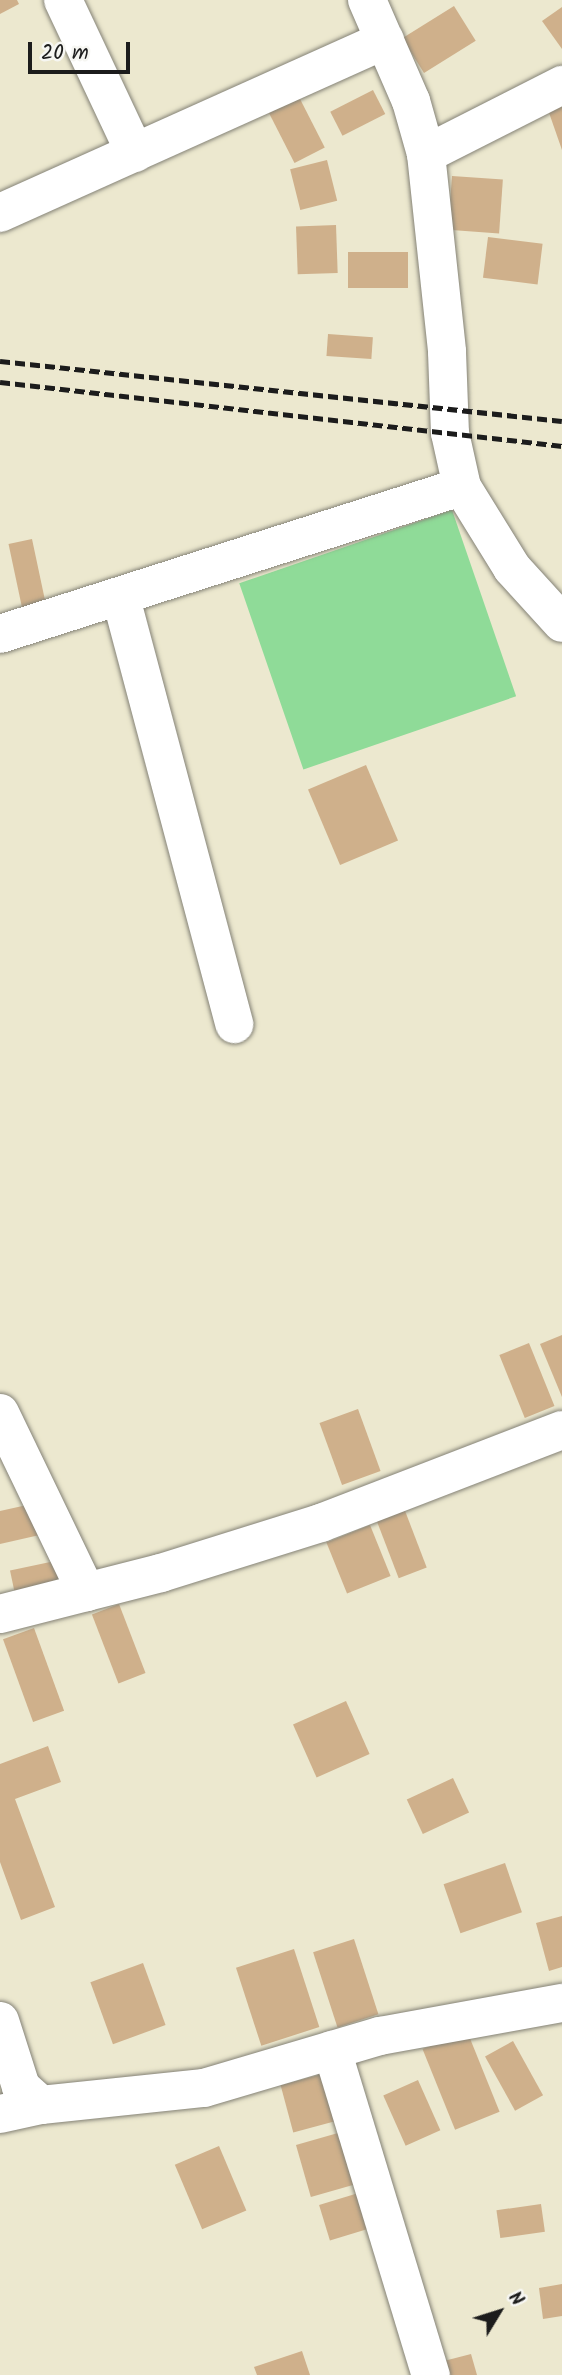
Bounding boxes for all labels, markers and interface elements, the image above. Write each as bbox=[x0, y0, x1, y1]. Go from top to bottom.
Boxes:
scale bar bbox=[32, 28, 133, 72]
text: 20 m bbox=[41, 37, 89, 70]
north arrow bbox=[464, 2277, 534, 2347]
text: N bbox=[500, 2285, 531, 2313]

